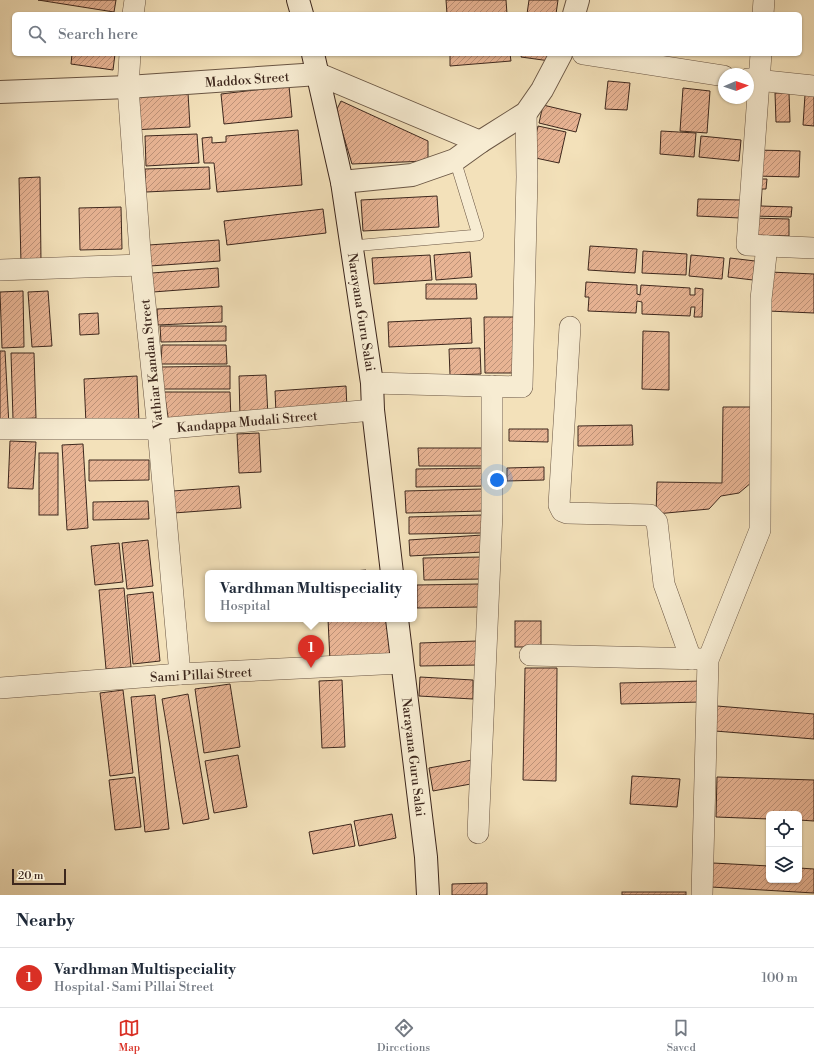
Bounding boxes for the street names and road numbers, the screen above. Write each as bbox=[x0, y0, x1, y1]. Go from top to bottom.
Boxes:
street label: Maddox Street bbox=[204, 69, 290, 91]
street label: Narayana Guru Salai bbox=[344, 252, 378, 373]
street label: Vathiar Kandan Street bbox=[137, 298, 167, 431]
street label: Kandappa Mudali Street bbox=[176, 408, 319, 436]
street label: Sami Pillai Street bbox=[150, 664, 253, 686]
street label: Narayana Guru Salai bbox=[398, 697, 428, 818]

